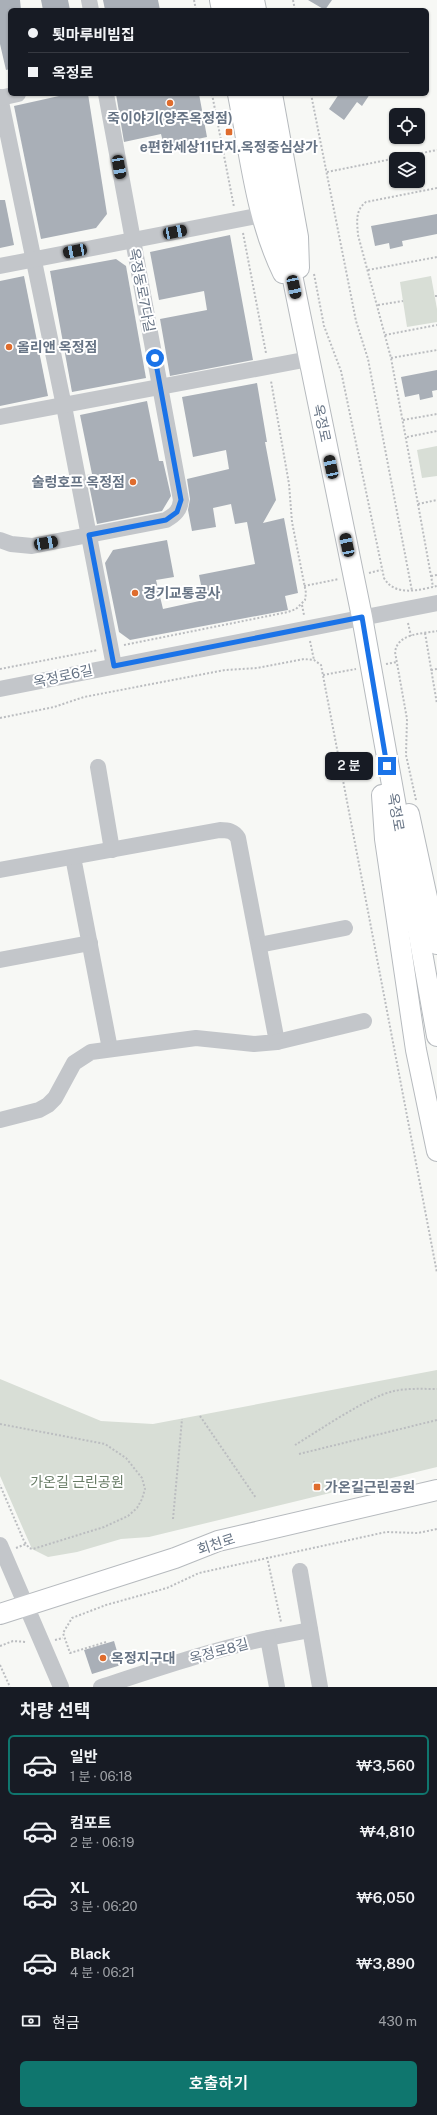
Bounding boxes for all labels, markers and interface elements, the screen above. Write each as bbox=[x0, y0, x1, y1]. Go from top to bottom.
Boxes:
text: 툇마루비빔집 bbox=[52, 26, 135, 43]
text: 옥정로 bbox=[52, 64, 93, 81]
marker: 죽이야기(양주옥정점) bbox=[165, 98, 175, 108]
map controls bbox=[389, 108, 425, 188]
button: locate bbox=[389, 108, 425, 144]
place label: 죽이야기(양주옥정점) bbox=[107, 110, 233, 126]
marker: e편한세상11단지.옥정중심상가 bbox=[224, 127, 234, 137]
place label: e편한세상11단지.옥정중심상가 bbox=[140, 139, 318, 155]
button: layers bbox=[389, 152, 425, 188]
car bbox=[111, 154, 127, 180]
car bbox=[162, 224, 188, 240]
car bbox=[62, 243, 88, 259]
street label: 옥정동로7다길 bbox=[126, 246, 158, 334]
car bbox=[286, 274, 302, 300]
place label: 올리앤 옥정점 bbox=[17, 339, 97, 355]
marker: 올리앤 옥정점 bbox=[4, 342, 14, 352]
route start bbox=[146, 349, 164, 367]
street label: 옥정로 bbox=[310, 402, 334, 444]
car bbox=[323, 454, 339, 480]
place label: 술렁호프 옥정점 bbox=[32, 474, 125, 490]
marker: 술렁호프 옥정점 bbox=[128, 477, 138, 487]
car bbox=[339, 532, 355, 558]
car bbox=[33, 535, 59, 551]
place label: 경기교통공사 bbox=[143, 585, 220, 601]
marker: 경기교통공사 bbox=[130, 588, 140, 598]
street label: 옥정로6길 bbox=[32, 662, 94, 690]
callout: 2 분 bbox=[325, 752, 373, 780]
route end bbox=[378, 757, 396, 775]
text: 2 분 bbox=[337, 758, 361, 773]
street label: 옥정로 bbox=[385, 792, 407, 833]
park label: 가온길 근린공원 bbox=[30, 1474, 124, 1490]
place label: 가온길근린공원 bbox=[325, 1479, 415, 1495]
marker: 가온길근린공원 bbox=[312, 1482, 322, 1492]
street label: 회천로 bbox=[195, 1530, 237, 1558]
street label: 옥정로8길 bbox=[188, 1635, 250, 1667]
place label: 옥정지구대 bbox=[111, 1650, 175, 1666]
marker: 옥정지구대 bbox=[98, 1653, 108, 1663]
text: 차량 선택 bbox=[20, 1700, 90, 1721]
icon: car bbox=[22, 1747, 58, 1783]
text: 일반 bbox=[70, 1748, 98, 1765]
text: ₩3,560 bbox=[356, 1757, 415, 1774]
text: 1 분 · 06:18 bbox=[70, 1769, 132, 1784]
icon: car bbox=[22, 1813, 58, 1849]
text: 컴포트 bbox=[70, 1814, 111, 1831]
text: ₩4,810 bbox=[360, 1823, 415, 1840]
text: 2 분 · 06:19 bbox=[70, 1835, 134, 1850]
icon: car bbox=[22, 1879, 58, 1915]
text: XL bbox=[70, 1879, 89, 1896]
text: ₩6,050 bbox=[357, 1889, 415, 1906]
text: 3 분 · 06:20 bbox=[70, 1899, 137, 1914]
icon: car bbox=[22, 1945, 58, 1981]
text: Black bbox=[70, 1945, 110, 1962]
text: ₩3,890 bbox=[356, 1955, 415, 1972]
text: 4 분 · 06:21 bbox=[70, 1965, 135, 1980]
icon: cash bbox=[20, 2010, 42, 2032]
text: 현금 bbox=[52, 2014, 80, 2031]
text: 430 m bbox=[378, 2014, 417, 2029]
button: 호출하기 bbox=[20, 2061, 417, 2107]

